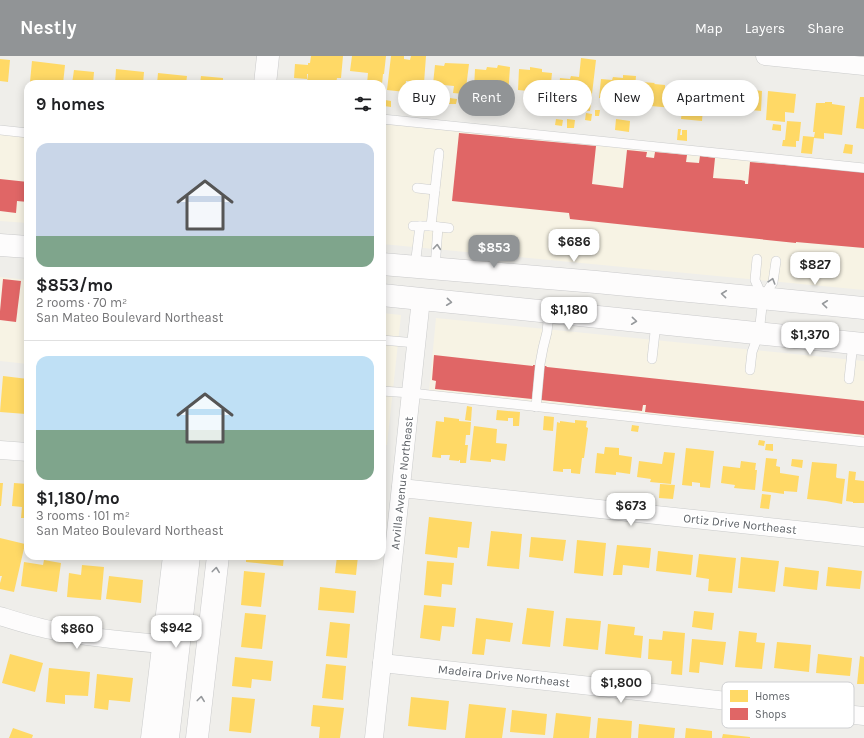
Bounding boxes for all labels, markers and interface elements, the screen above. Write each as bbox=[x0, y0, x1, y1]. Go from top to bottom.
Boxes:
text: Nestly bbox=[20, 17, 77, 39]
text: Map bbox=[695, 20, 723, 37]
text: Layers bbox=[745, 20, 785, 37]
text: Share bbox=[807, 20, 844, 37]
chip: Buy bbox=[398, 80, 450, 116]
chip: Rent bbox=[458, 80, 515, 116]
chip: Filters bbox=[523, 80, 592, 116]
chip: New bbox=[600, 80, 654, 116]
chip: Apartment bbox=[662, 80, 759, 116]
icon: filters bbox=[352, 93, 374, 115]
text: 9 homes bbox=[36, 94, 105, 114]
icon: home bbox=[169, 169, 241, 241]
pin: $686 bbox=[550, 229, 598, 263]
text: $686 bbox=[557, 234, 591, 249]
pin: $853 bbox=[470, 235, 518, 269]
text: $853 bbox=[477, 240, 511, 255]
one-way arrow bbox=[432, 244, 441, 250]
pin: $827 bbox=[791, 252, 839, 286]
text: $827 bbox=[799, 257, 831, 272]
text: $853/mo bbox=[36, 275, 113, 295]
one-way arrow bbox=[767, 277, 776, 284]
one-way arrow bbox=[721, 290, 727, 299]
text: 2 rooms · 70 m² bbox=[36, 295, 127, 310]
one-way arrow bbox=[446, 297, 452, 306]
pin: $1,180 bbox=[536, 297, 602, 331]
one-way arrow bbox=[822, 300, 828, 309]
text: $1,180 bbox=[550, 302, 588, 317]
text: San Mateo Boulevard Northeast bbox=[36, 310, 223, 325]
one-way arrow bbox=[631, 316, 637, 325]
pin: $1,370 bbox=[777, 322, 843, 356]
text: $1,370 bbox=[790, 327, 830, 342]
icon: home bbox=[169, 382, 241, 454]
street label: Arvilla Avenue Northeast bbox=[388, 415, 416, 550]
text: $1,180/mo bbox=[36, 488, 120, 508]
pin: $673 bbox=[607, 493, 655, 527]
text: $673 bbox=[615, 498, 647, 513]
text: 3 rooms · 101 m² bbox=[36, 508, 130, 523]
street label: Ortiz Drive Northeast bbox=[683, 511, 798, 537]
text: San Mateo Boulevard Northeast bbox=[36, 523, 223, 538]
one-way arrow bbox=[211, 567, 220, 573]
pin: $942 bbox=[152, 615, 200, 649]
pin: $860 bbox=[53, 616, 101, 650]
text: $942 bbox=[160, 620, 192, 635]
text: $860 bbox=[60, 621, 94, 636]
street label: Madeira Drive Northeast bbox=[437, 662, 571, 690]
pin: $1,800 bbox=[588, 670, 654, 704]
text: $1,800 bbox=[600, 675, 642, 690]
legend bbox=[722, 682, 854, 728]
text: Homes bbox=[755, 690, 790, 703]
one-way arrow bbox=[196, 696, 205, 702]
text: Shops bbox=[755, 708, 787, 721]

